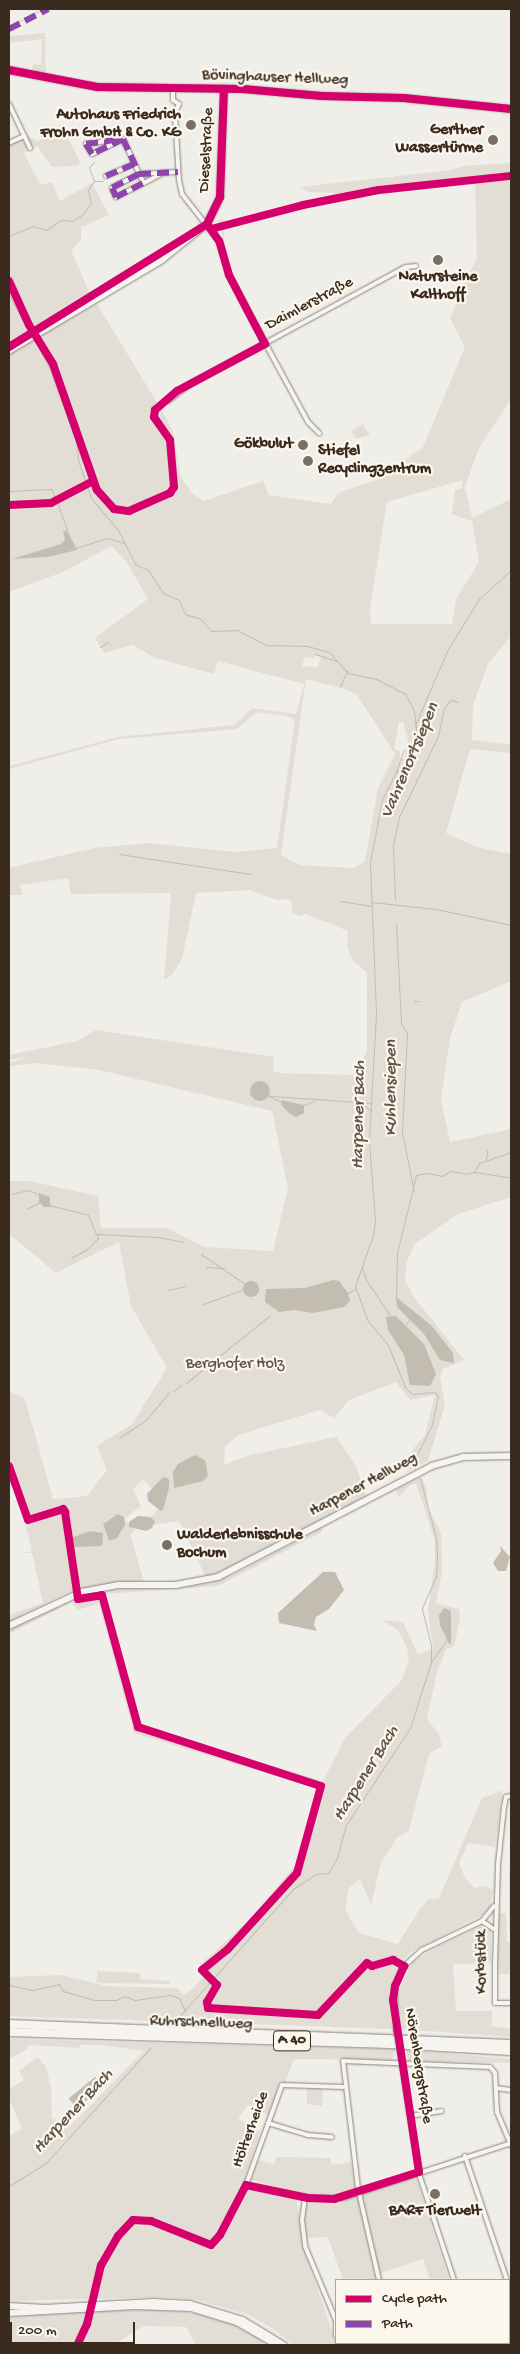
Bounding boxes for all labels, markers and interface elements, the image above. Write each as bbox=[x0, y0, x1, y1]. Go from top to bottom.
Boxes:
street label: Bövinghauser Hellweg bbox=[201, 67, 349, 91]
place label: Autohaus Friedrich Frohn GmbH & Co. KG bbox=[40, 106, 181, 144]
street label: Dieselstraße bbox=[196, 107, 220, 193]
marker: Autohaus Friedrich Frohn GmbH & Co. KG bbox=[185, 119, 197, 131]
place label: Gerther Wassertürme bbox=[395, 121, 483, 159]
marker: Gerther Wassertürme bbox=[487, 134, 499, 146]
marker: Natursteine Kalthoff bbox=[432, 254, 444, 266]
place label: Natursteine Kalthoff bbox=[398, 268, 478, 306]
street label: Daimlerstraße bbox=[263, 274, 357, 336]
place label: Gökbulut bbox=[234, 435, 293, 455]
marker: Gökbulut bbox=[297, 439, 309, 451]
place label: Stiefel Recyclingzentrum bbox=[318, 442, 431, 480]
marker: Stiefel Recyclingzentrum bbox=[302, 455, 314, 467]
water label: Vahrenortsiepen bbox=[377, 700, 445, 822]
water label: Kuhlensiepen bbox=[381, 1040, 403, 1136]
water label: Harpener Bach bbox=[348, 1061, 372, 1169]
park label: Berghofer Holz bbox=[186, 1355, 284, 1375]
street label: Harpener Hellweg bbox=[307, 1450, 421, 1522]
place label: Walderlebnisschule Bochum bbox=[177, 1526, 303, 1564]
marker: Walderlebnisschule Bochum bbox=[161, 1539, 173, 1551]
water label: Harpener Bach bbox=[329, 1722, 405, 1826]
street label: Korbstück bbox=[473, 1930, 493, 1994]
street label: Nörenbergstraße bbox=[398, 2007, 436, 2125]
street label: Ruhrschnellweg bbox=[149, 2013, 253, 2035]
road number: A 40 bbox=[272, 2028, 312, 2054]
water label: Harpener Bach bbox=[29, 2065, 119, 2159]
street label: Hölterheide bbox=[229, 2089, 275, 2171]
marker: BARF Tierwelt bbox=[429, 2188, 441, 2200]
place label: BARF Tierwelt bbox=[389, 2202, 481, 2222]
legend bbox=[335, 2279, 510, 2344]
text: Cycle path bbox=[382, 2290, 447, 2308]
scale bar bbox=[12, 2312, 138, 2344]
text: Path bbox=[382, 2315, 413, 2333]
text: 200 m bbox=[18, 2322, 57, 2340]

